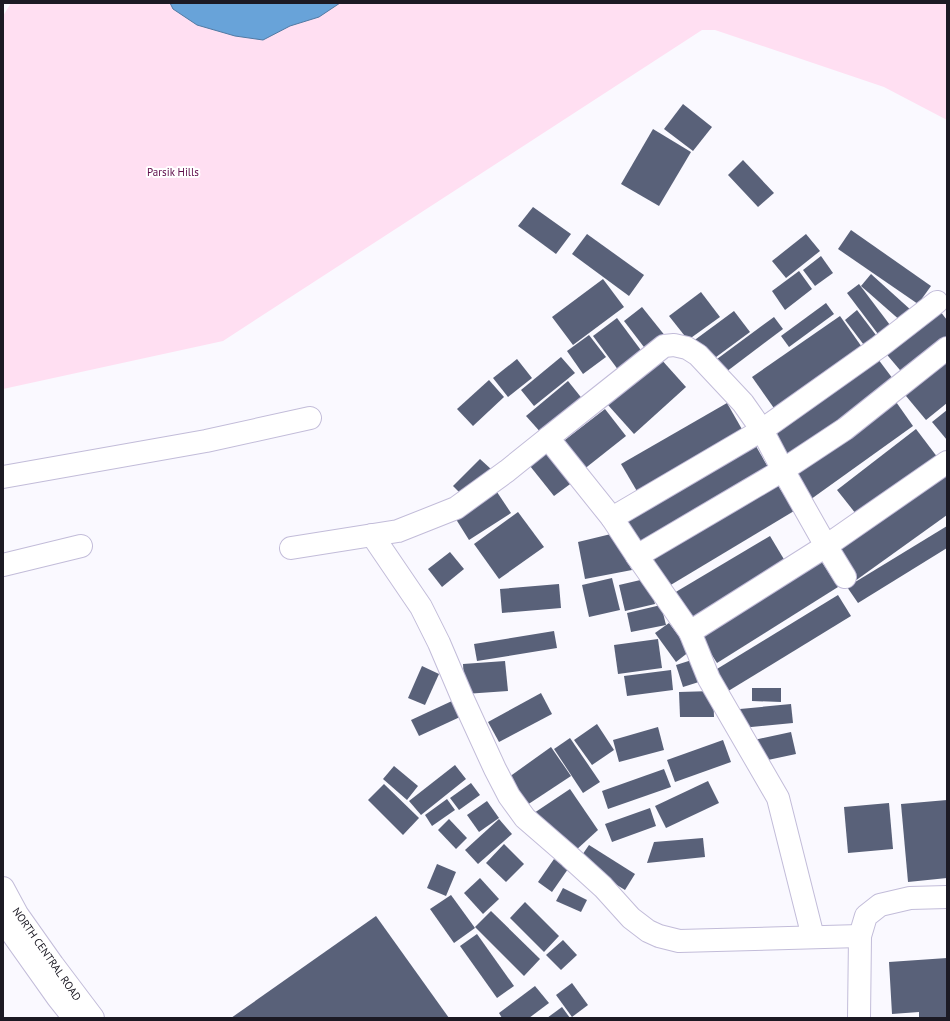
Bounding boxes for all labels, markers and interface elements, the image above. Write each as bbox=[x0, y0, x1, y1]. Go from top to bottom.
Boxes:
park label: Parsik Hills bbox=[147, 165, 199, 179]
street label: NORTH CENTRAL ROAD bbox=[10, 905, 84, 1003]

